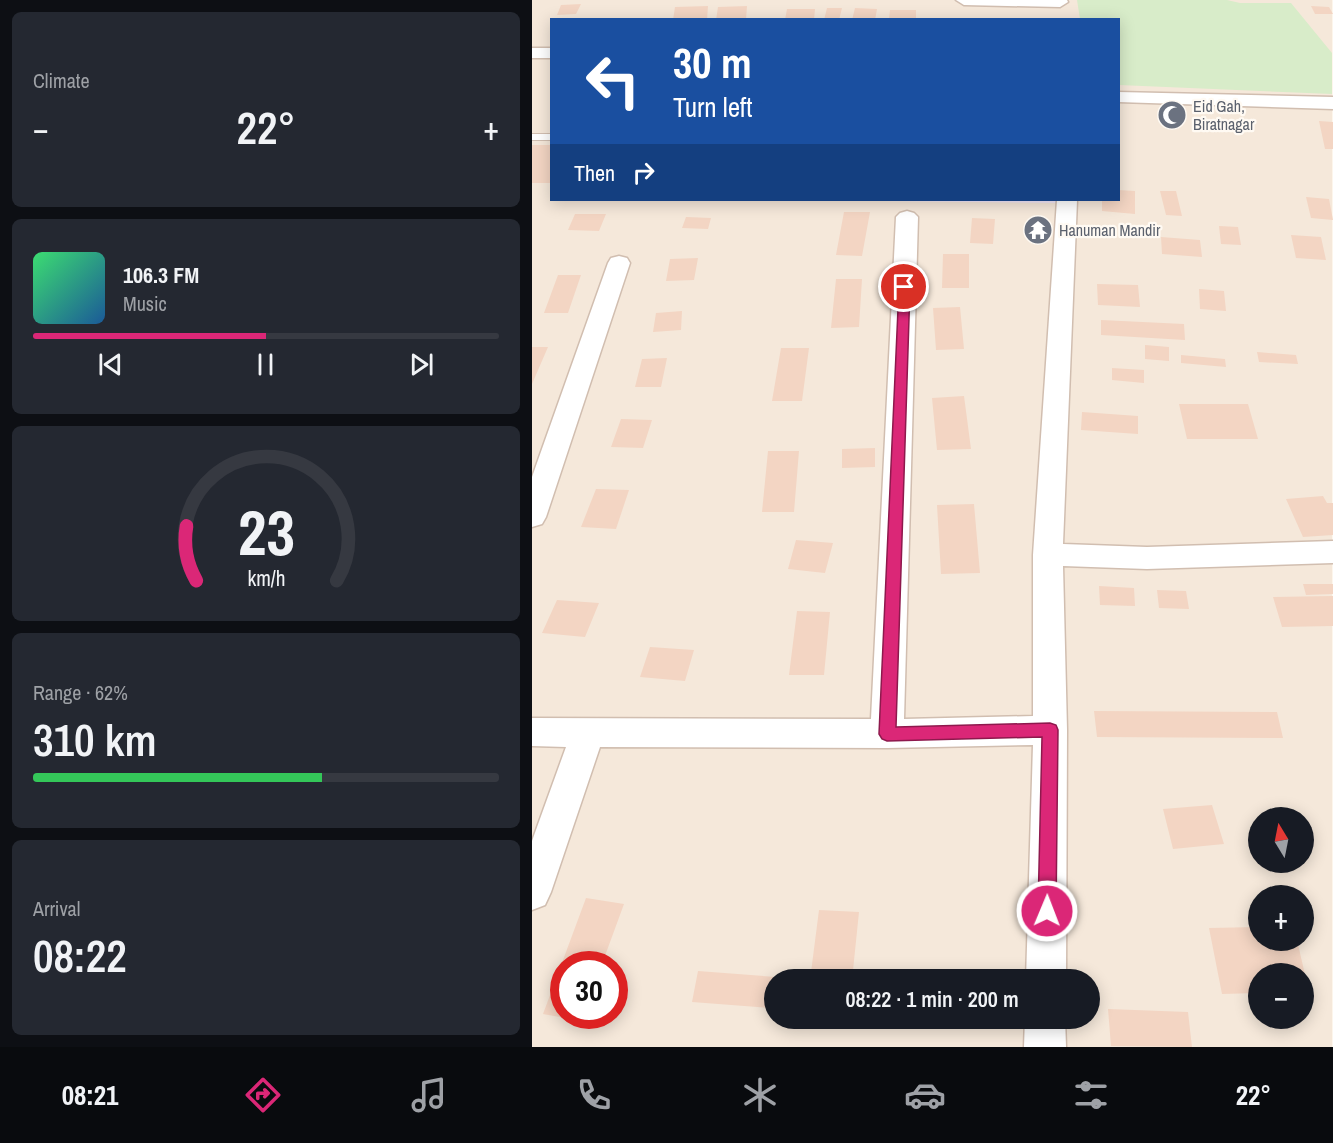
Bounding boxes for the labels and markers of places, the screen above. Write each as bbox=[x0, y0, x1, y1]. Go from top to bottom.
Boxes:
place label: Eid Gah, Biratnagar bbox=[1193, 95, 1255, 135]
mosque icon: Eid Gah, Biratnagar bbox=[1156, 99, 1188, 131]
temple icon: Hanuman Mandir bbox=[1022, 214, 1054, 246]
place label: Hanuman Mandir bbox=[1059, 219, 1161, 241]
pin bbox=[878, 261, 929, 312]

